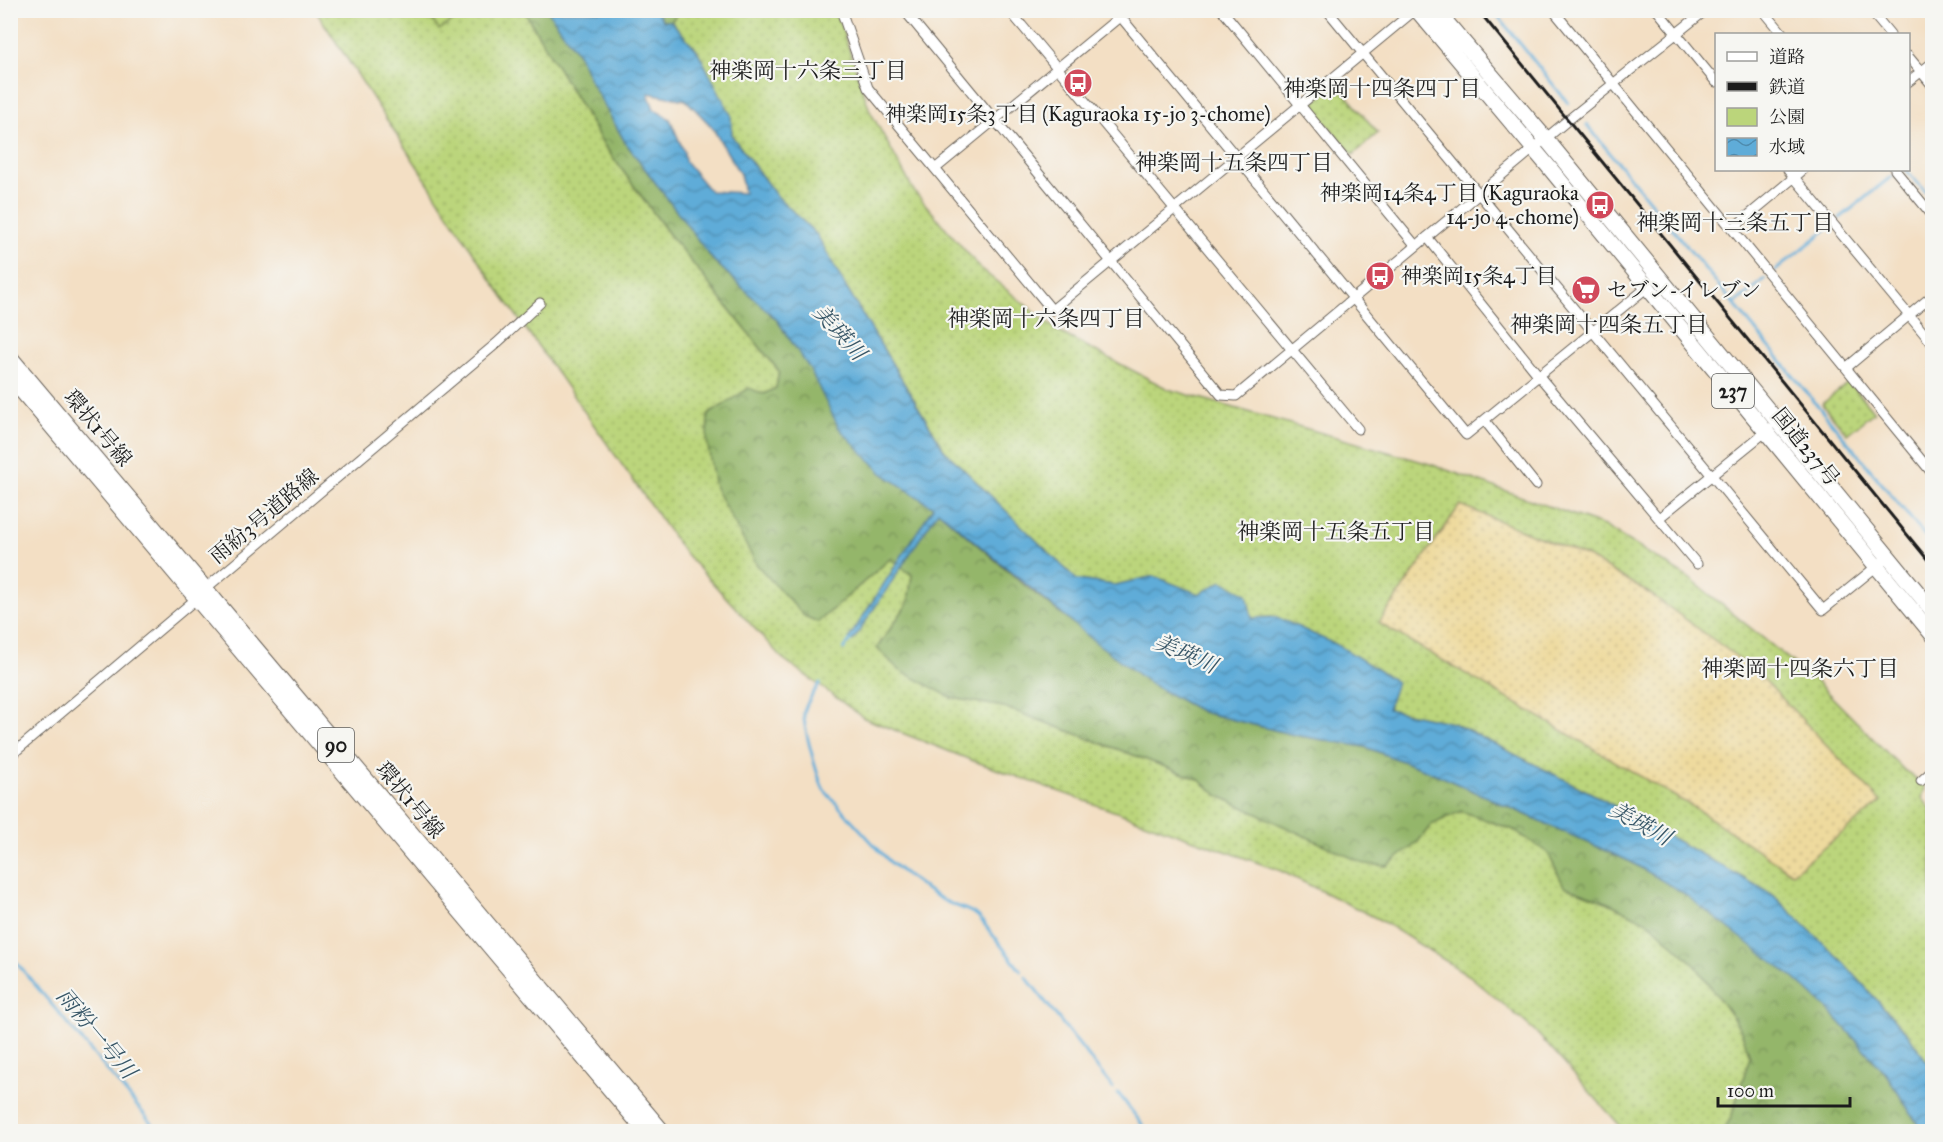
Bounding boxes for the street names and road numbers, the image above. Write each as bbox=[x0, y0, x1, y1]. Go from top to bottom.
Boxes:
road number: 237 bbox=[1712, 374, 1754, 408]
street label: 環状1号線 bbox=[58, 384, 138, 472]
street label: 国道237号 bbox=[1767, 403, 1845, 491]
street label: 雨紛3号道路線 bbox=[204, 463, 324, 569]
road number: 90 bbox=[318, 728, 354, 762]
street label: 環状1号線 bbox=[370, 756, 450, 844]

